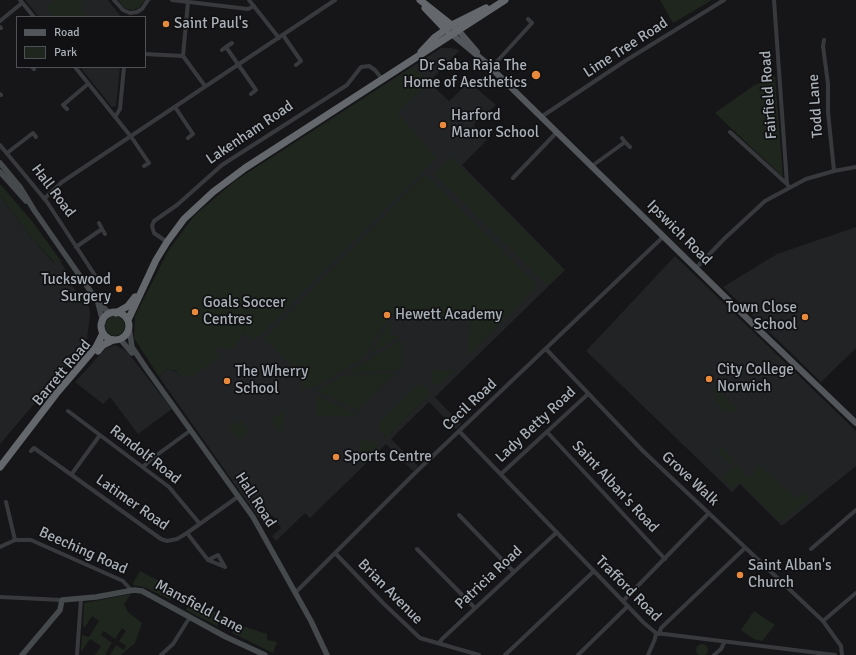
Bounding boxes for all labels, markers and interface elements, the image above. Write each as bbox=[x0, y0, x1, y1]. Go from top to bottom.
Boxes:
street label: Lime Tree Road bbox=[581, 14, 671, 82]
place label: Saint Paul's bbox=[174, 15, 248, 33]
legend bbox=[16, 16, 146, 68]
marker: Saint Paul's bbox=[161, 19, 171, 29]
text: Road bbox=[54, 25, 80, 40]
text: Park bbox=[54, 45, 77, 60]
street label: Fairfield Road bbox=[757, 50, 781, 140]
place label: Dr Saba Raja The Home of Aesthetics bbox=[403, 57, 527, 92]
marker: Dr Saba Raja The Home of Aesthetics bbox=[530, 69, 542, 81]
street label: Todd Lane bbox=[805, 73, 827, 139]
street label: Lakenham Road bbox=[203, 97, 297, 169]
place label: Harford Manor School bbox=[451, 107, 539, 142]
marker: Harford Manor School bbox=[438, 120, 448, 130]
street label: Hall Road bbox=[27, 161, 79, 221]
street label: Ipswich Road bbox=[643, 197, 715, 269]
place label: Tuckswood Surgery bbox=[41, 271, 111, 306]
marker: Tuckswood Surgery bbox=[114, 284, 124, 294]
place label: Goals Soccer Centres bbox=[203, 294, 285, 329]
place label: Town Close School bbox=[726, 299, 797, 334]
place label: Hewett Academy bbox=[395, 306, 502, 324]
marker: Goals Soccer Centres bbox=[190, 307, 200, 317]
marker: Hewett Academy bbox=[382, 310, 392, 320]
marker: Town Close School bbox=[800, 312, 810, 322]
street label: Barrett Road bbox=[29, 336, 95, 410]
place label: City College Norwich bbox=[717, 361, 794, 396]
place label: The Wherry School bbox=[235, 363, 308, 398]
marker: City College Norwich bbox=[704, 374, 714, 384]
street label: Cecil Road bbox=[439, 375, 501, 435]
marker: The Wherry School bbox=[222, 376, 232, 386]
street label: Lady Betty Road bbox=[492, 383, 580, 467]
street label: Randolf Road bbox=[106, 422, 184, 488]
street label: Saint Alban's Road bbox=[568, 437, 662, 537]
place label: Sports Centre bbox=[344, 448, 432, 466]
street label: Grove Walk bbox=[658, 448, 722, 510]
marker: Sports Centre bbox=[331, 452, 341, 462]
street label: Hall Road bbox=[231, 469, 279, 531]
street label: Latimer Road bbox=[92, 471, 172, 535]
street label: Beeching Road bbox=[36, 523, 130, 579]
street label: Patricia Road bbox=[452, 542, 526, 614]
street label: Trafford Road bbox=[591, 552, 665, 626]
street label: Brian Avenue bbox=[354, 556, 426, 628]
place label: Saint Alban's Church bbox=[748, 557, 832, 592]
marker: Saint Alban's Church bbox=[735, 570, 745, 580]
street label: Mansfield Lane bbox=[152, 576, 246, 638]

